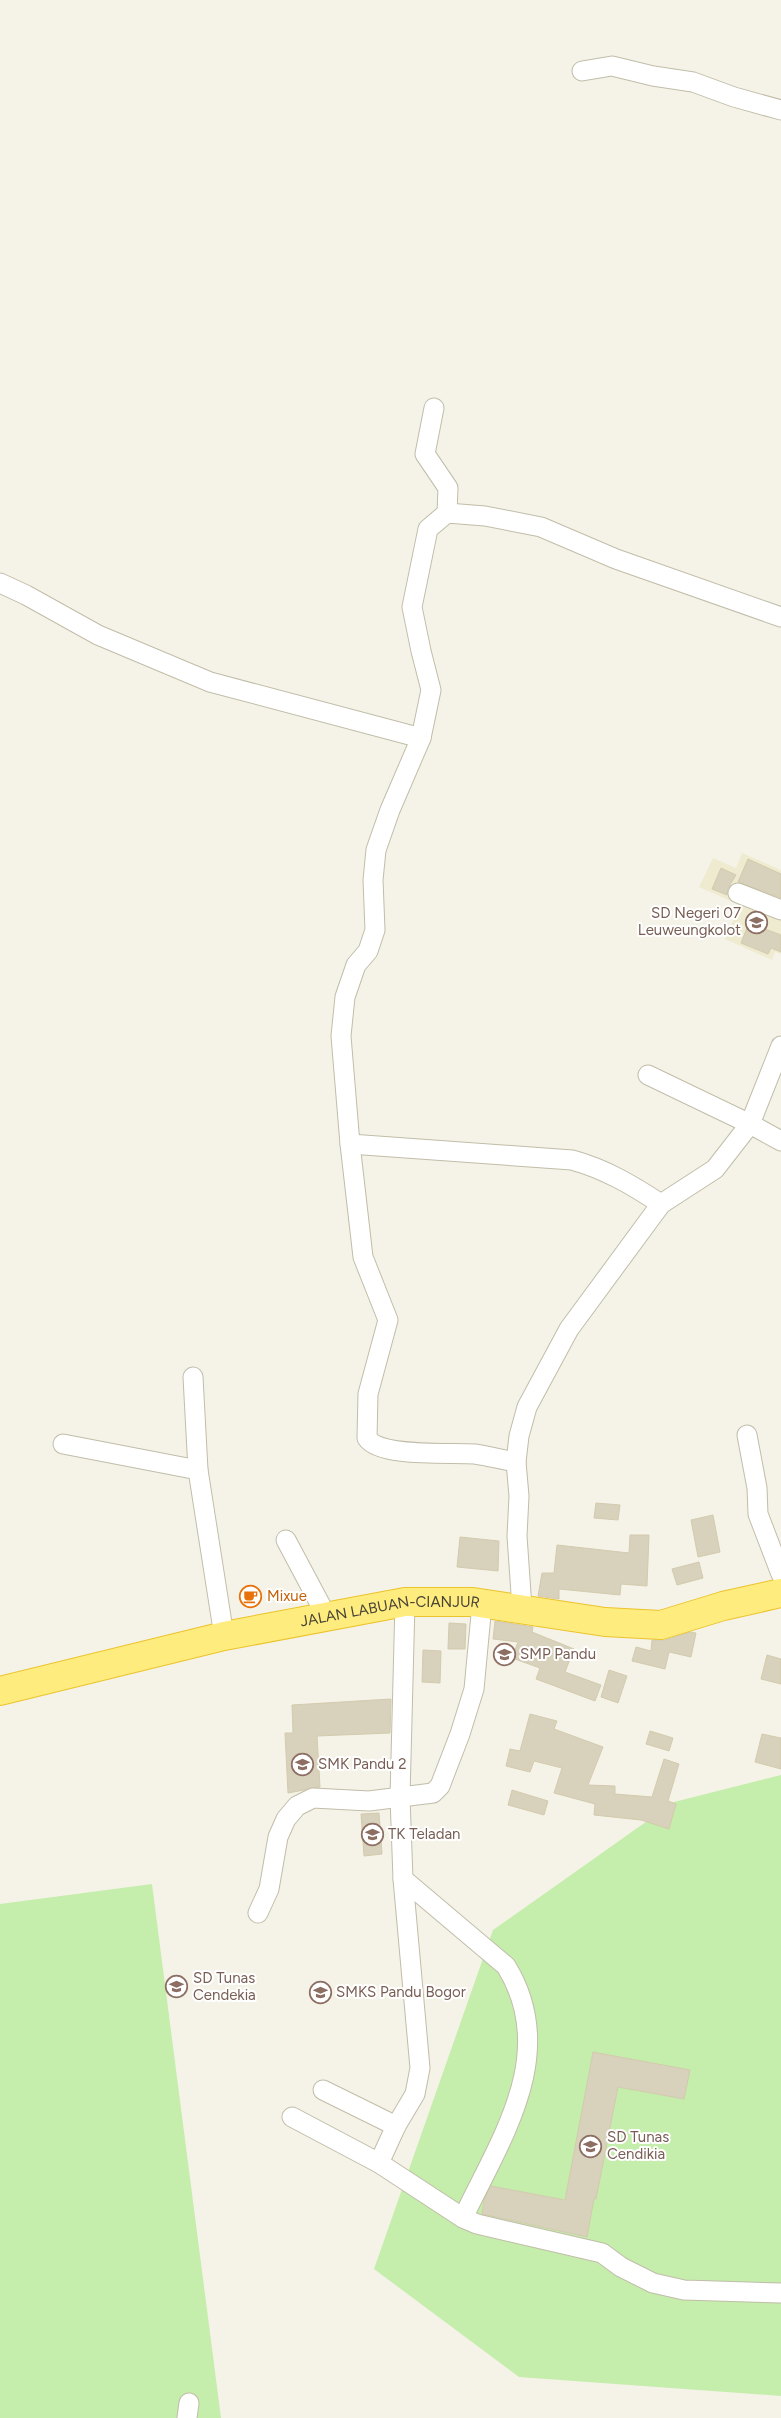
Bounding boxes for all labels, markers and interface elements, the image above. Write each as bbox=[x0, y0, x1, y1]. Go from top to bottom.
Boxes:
place label: SD Negeri 07 Leuweungkolot bbox=[638, 904, 741, 939]
school or university icon: SD Negeri 07 Leuweungkolot bbox=[745, 910, 769, 934]
cafe icon: Mixue bbox=[239, 1584, 263, 1608]
place label: Mixue bbox=[267, 1587, 307, 1605]
street label: JALAN LABUAN-CIANJUR bbox=[299, 1592, 481, 1631]
school or university icon: SMP Pandu bbox=[492, 1642, 516, 1666]
place label: SMP Pandu bbox=[520, 1645, 596, 1663]
school or university icon: SMK Pandu 2 bbox=[290, 1752, 314, 1776]
place label: SMK Pandu 2 bbox=[318, 1755, 407, 1773]
school or university icon: TK Teladan bbox=[360, 1822, 384, 1846]
place label: TK Teladan bbox=[388, 1825, 460, 1843]
place label: SD Tunas Cendekia bbox=[193, 1969, 256, 2004]
school or university icon: SD Tunas Cendekia bbox=[165, 1975, 189, 1999]
school or university icon: SMKS Pandu Bogor bbox=[308, 1980, 332, 2004]
place label: SMKS Pandu Bogor bbox=[336, 1983, 466, 2001]
place label: SD Tunas Cendikia bbox=[607, 2128, 669, 2163]
school or university icon: SD Tunas Cendikia bbox=[579, 2134, 603, 2158]

